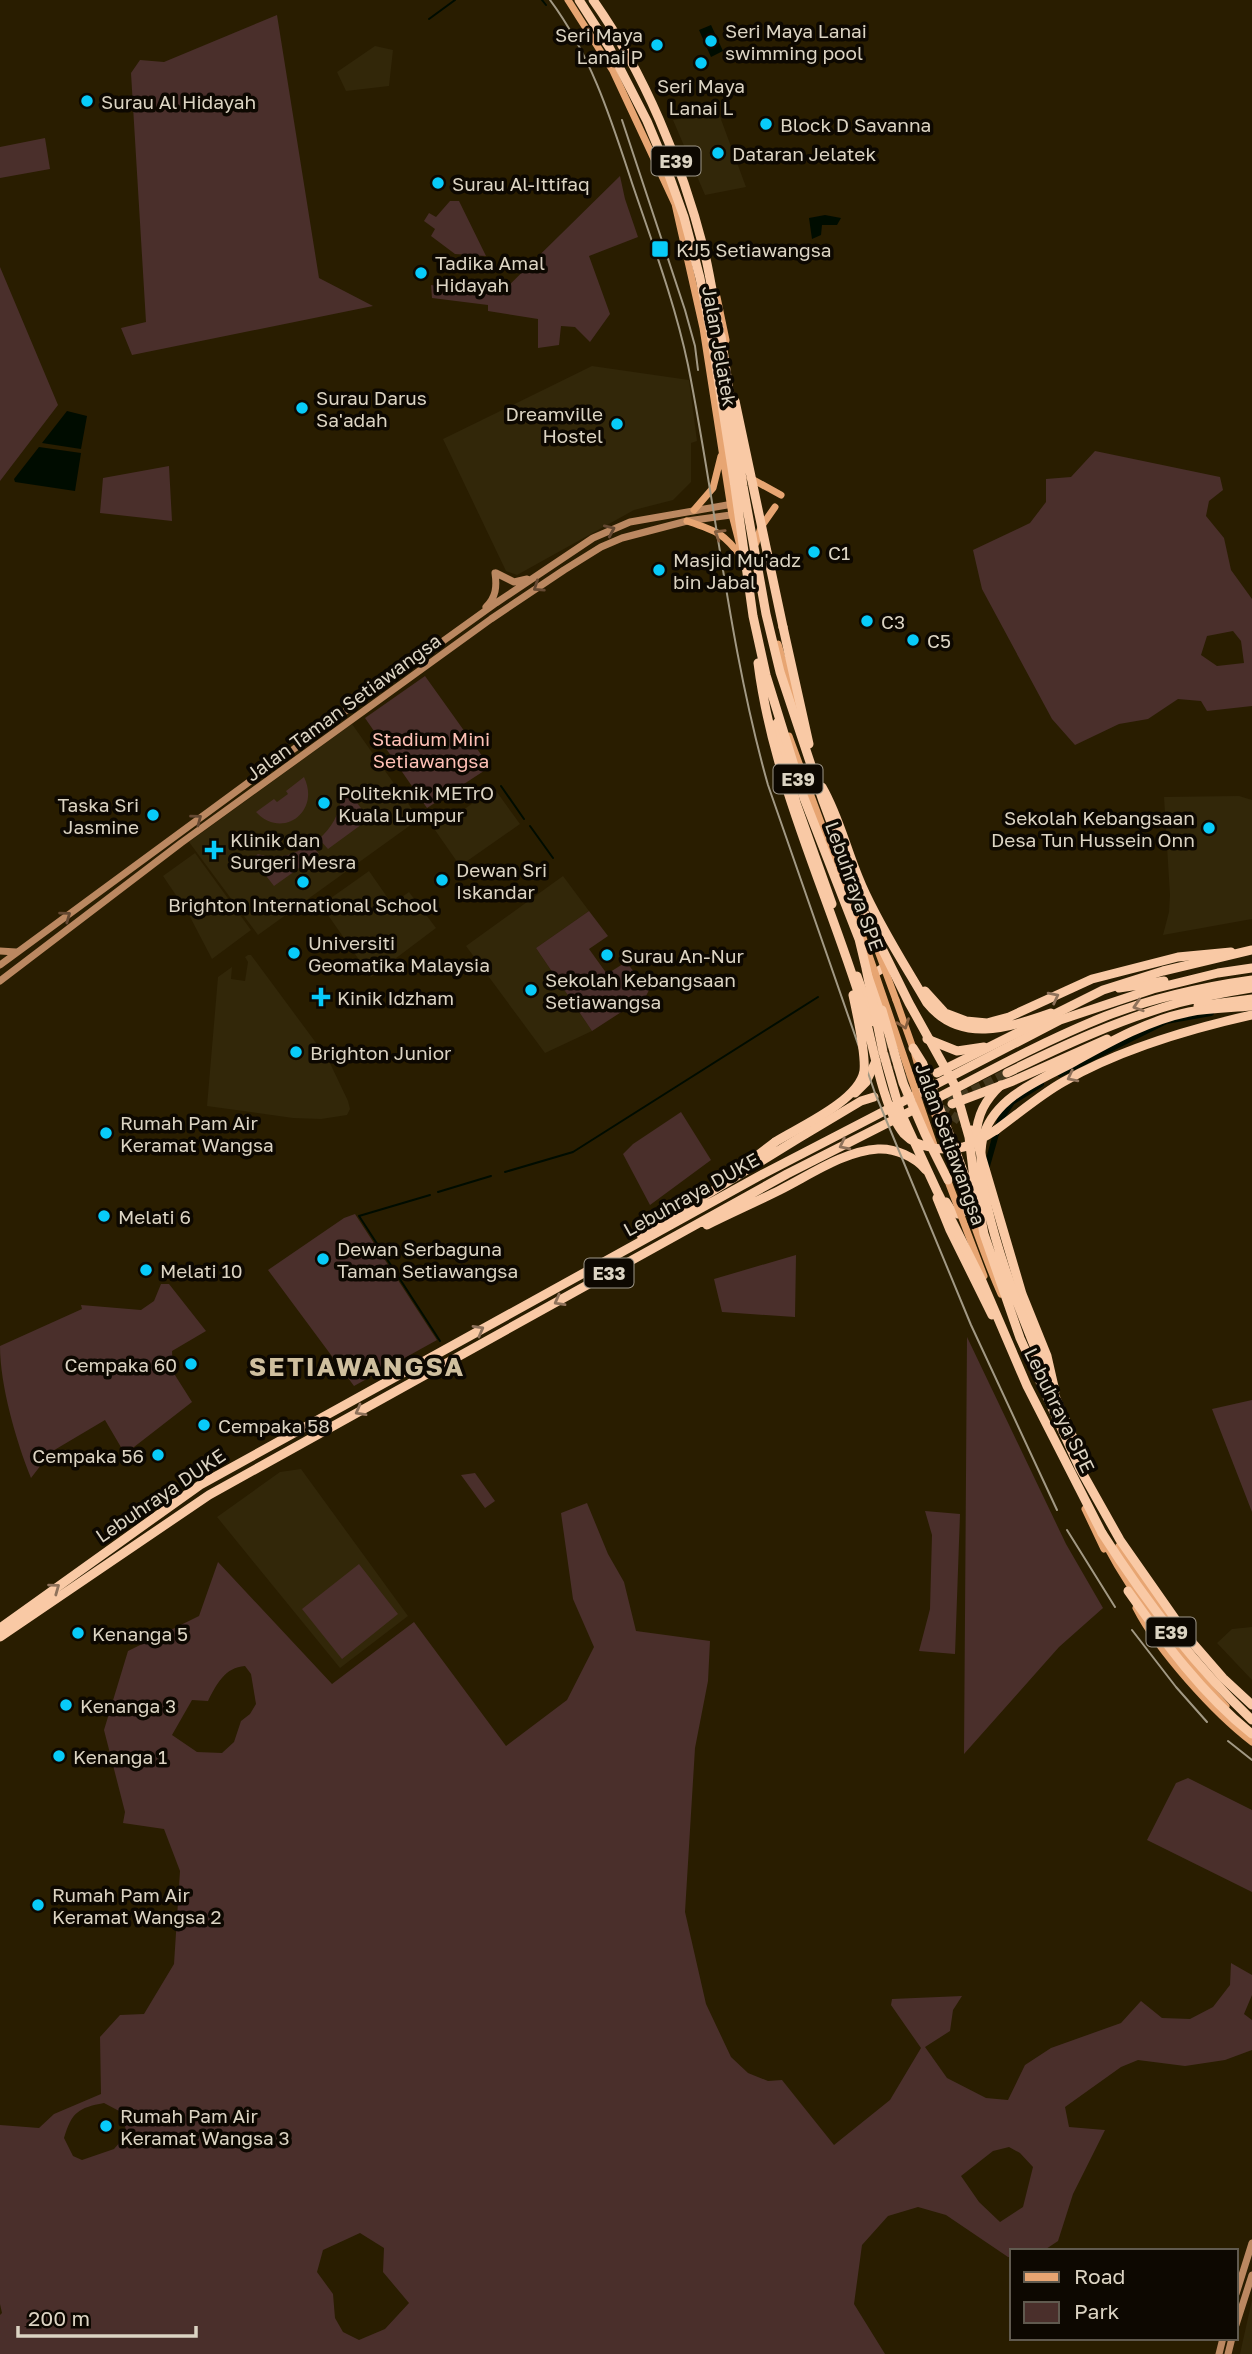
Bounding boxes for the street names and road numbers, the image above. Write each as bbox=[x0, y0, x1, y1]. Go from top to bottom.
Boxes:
road number: E39 bbox=[652, 146, 700, 176]
street label: Jalan Jelatek bbox=[698, 284, 742, 408]
street label: Jalan Taman Setiawangsa bbox=[241, 628, 445, 786]
road number: E39 bbox=[774, 764, 822, 794]
street label: Lebuhraya SPE bbox=[821, 818, 889, 954]
street label: Jalan Setiawangsa bbox=[911, 1060, 991, 1228]
street label: Lebuhraya DUKE bbox=[619, 1147, 763, 1241]
road number: E33 bbox=[584, 1258, 634, 1288]
street label: Lebuhraya SPE bbox=[1020, 1344, 1100, 1476]
street label: Lebuhraya DUKE bbox=[91, 1443, 229, 1547]
road number: E39 bbox=[1146, 1618, 1196, 1646]

